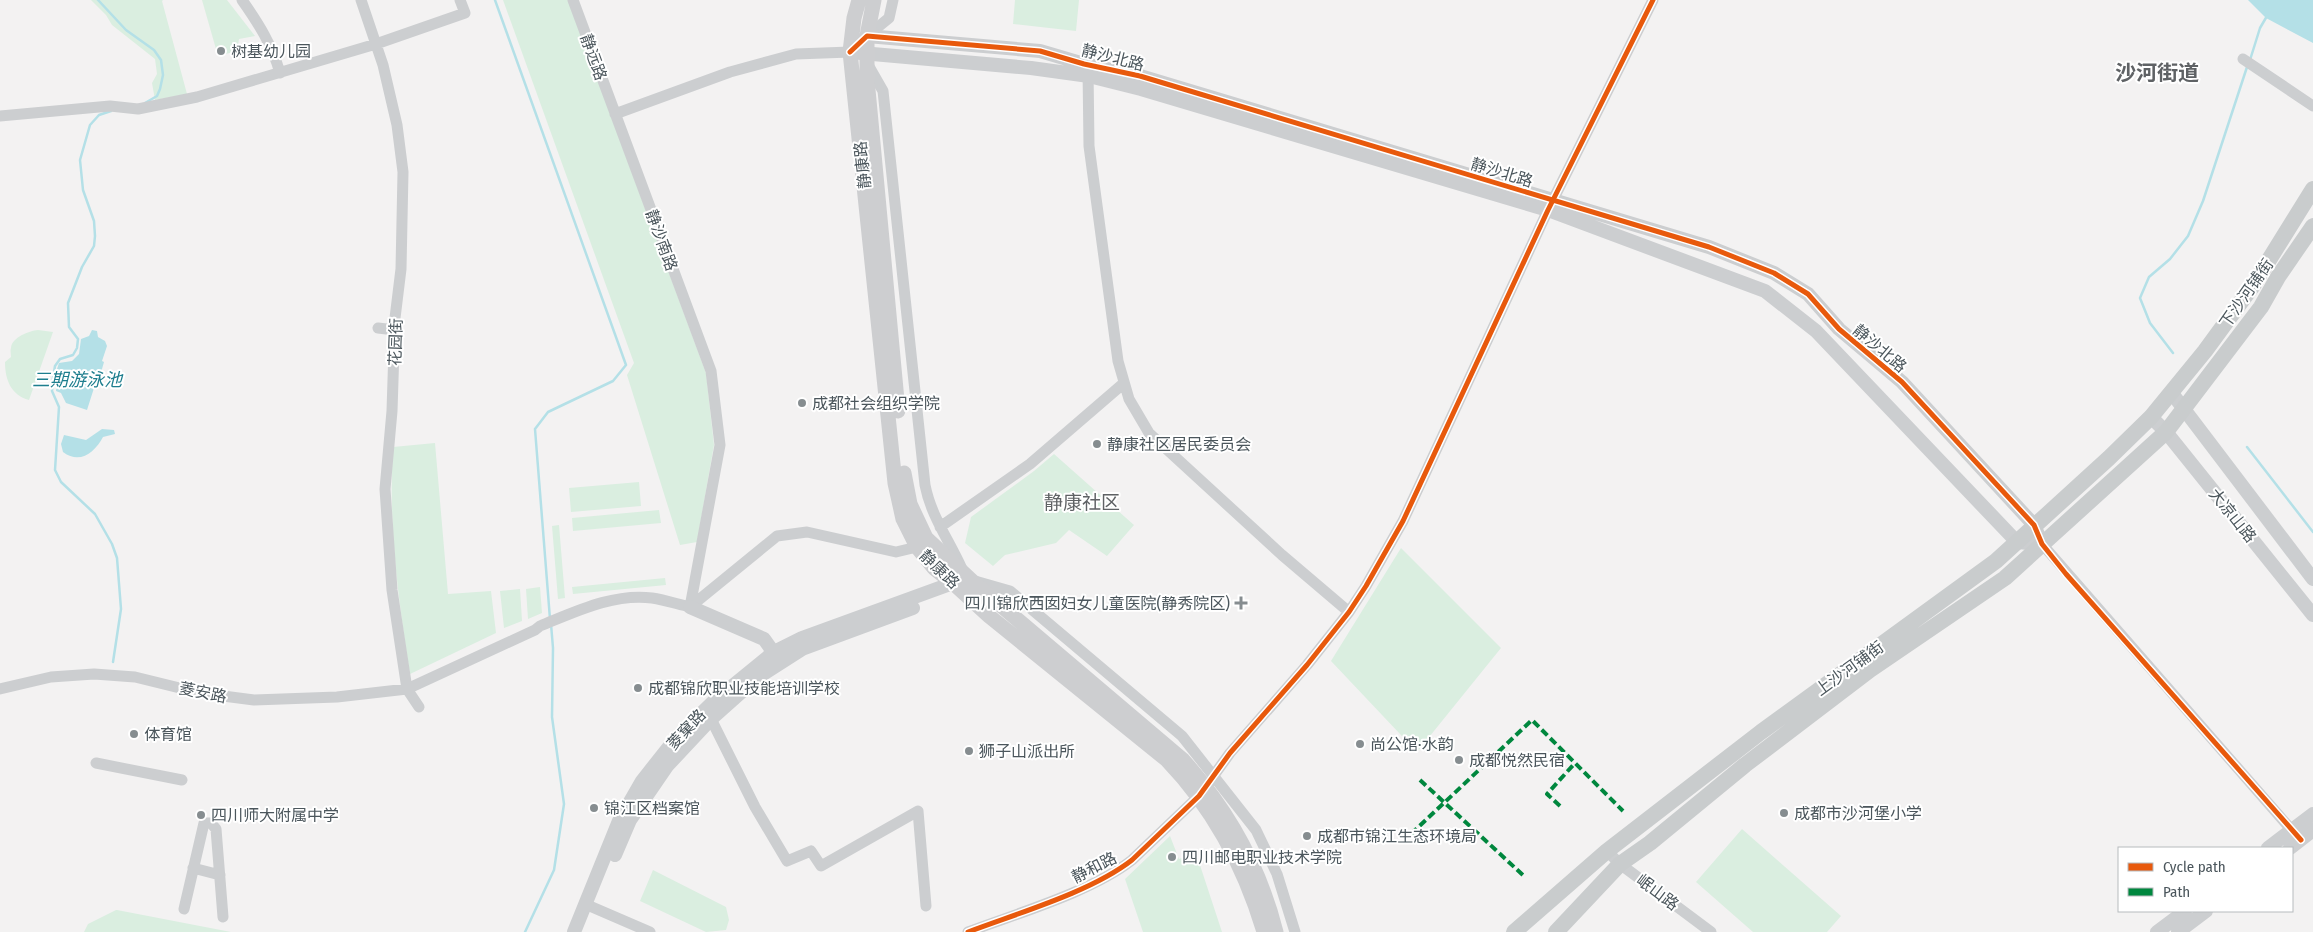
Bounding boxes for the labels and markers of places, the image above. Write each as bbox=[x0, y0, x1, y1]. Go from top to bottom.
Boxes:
place label: 树基幼儿园 bbox=[231, 42, 311, 61]
marker: 树基幼儿园 bbox=[215, 45, 227, 57]
place label: 成都社会组织学院 bbox=[812, 394, 940, 413]
marker: 成都社会组织学院 bbox=[796, 397, 808, 409]
place label: 静康社区居民委员会 bbox=[1107, 435, 1251, 454]
marker: 静康社区居民委员会 bbox=[1091, 438, 1103, 450]
place label: 四川锦欣西囡妇女儿童医院(静秀院区) bbox=[965, 594, 1230, 613]
marker: 四川锦欣西囡妇女儿童医院(静秀院区) bbox=[1234, 596, 1248, 610]
place label: 成都锦欣职业技能培训学校 bbox=[648, 679, 840, 698]
marker: 成都锦欣职业技能培训学校 bbox=[632, 682, 644, 694]
place label: 体育馆 bbox=[144, 725, 192, 744]
marker: 体育馆 bbox=[128, 728, 140, 740]
place label: 尚公馆·水韵 bbox=[1370, 735, 1453, 754]
marker: 尚公馆·水韵 bbox=[1354, 738, 1366, 750]
place label: 狮子山派出所 bbox=[979, 742, 1075, 761]
marker: 狮子山派出所 bbox=[963, 745, 975, 757]
place label: 成都悦然民宿 bbox=[1469, 751, 1565, 770]
marker: 成都悦然民宿 bbox=[1453, 754, 1465, 766]
place label: 锦江区档案馆 bbox=[604, 799, 700, 818]
marker: 锦江区档案馆 bbox=[588, 802, 600, 814]
place label: 成都市沙河堡小学 bbox=[1794, 804, 1922, 823]
place label: 四川师大附属中学 bbox=[211, 806, 339, 825]
marker: 成都市沙河堡小学 bbox=[1778, 807, 1790, 819]
marker: 四川师大附属中学 bbox=[195, 809, 207, 821]
place label: 成都市锦江生态环境局 bbox=[1317, 827, 1477, 846]
marker: 成都市锦江生态环境局 bbox=[1301, 830, 1313, 842]
place label: 四川邮电职业技术学院 bbox=[1182, 848, 1342, 867]
marker: 四川邮电职业技术学院 bbox=[1166, 851, 1178, 863]

